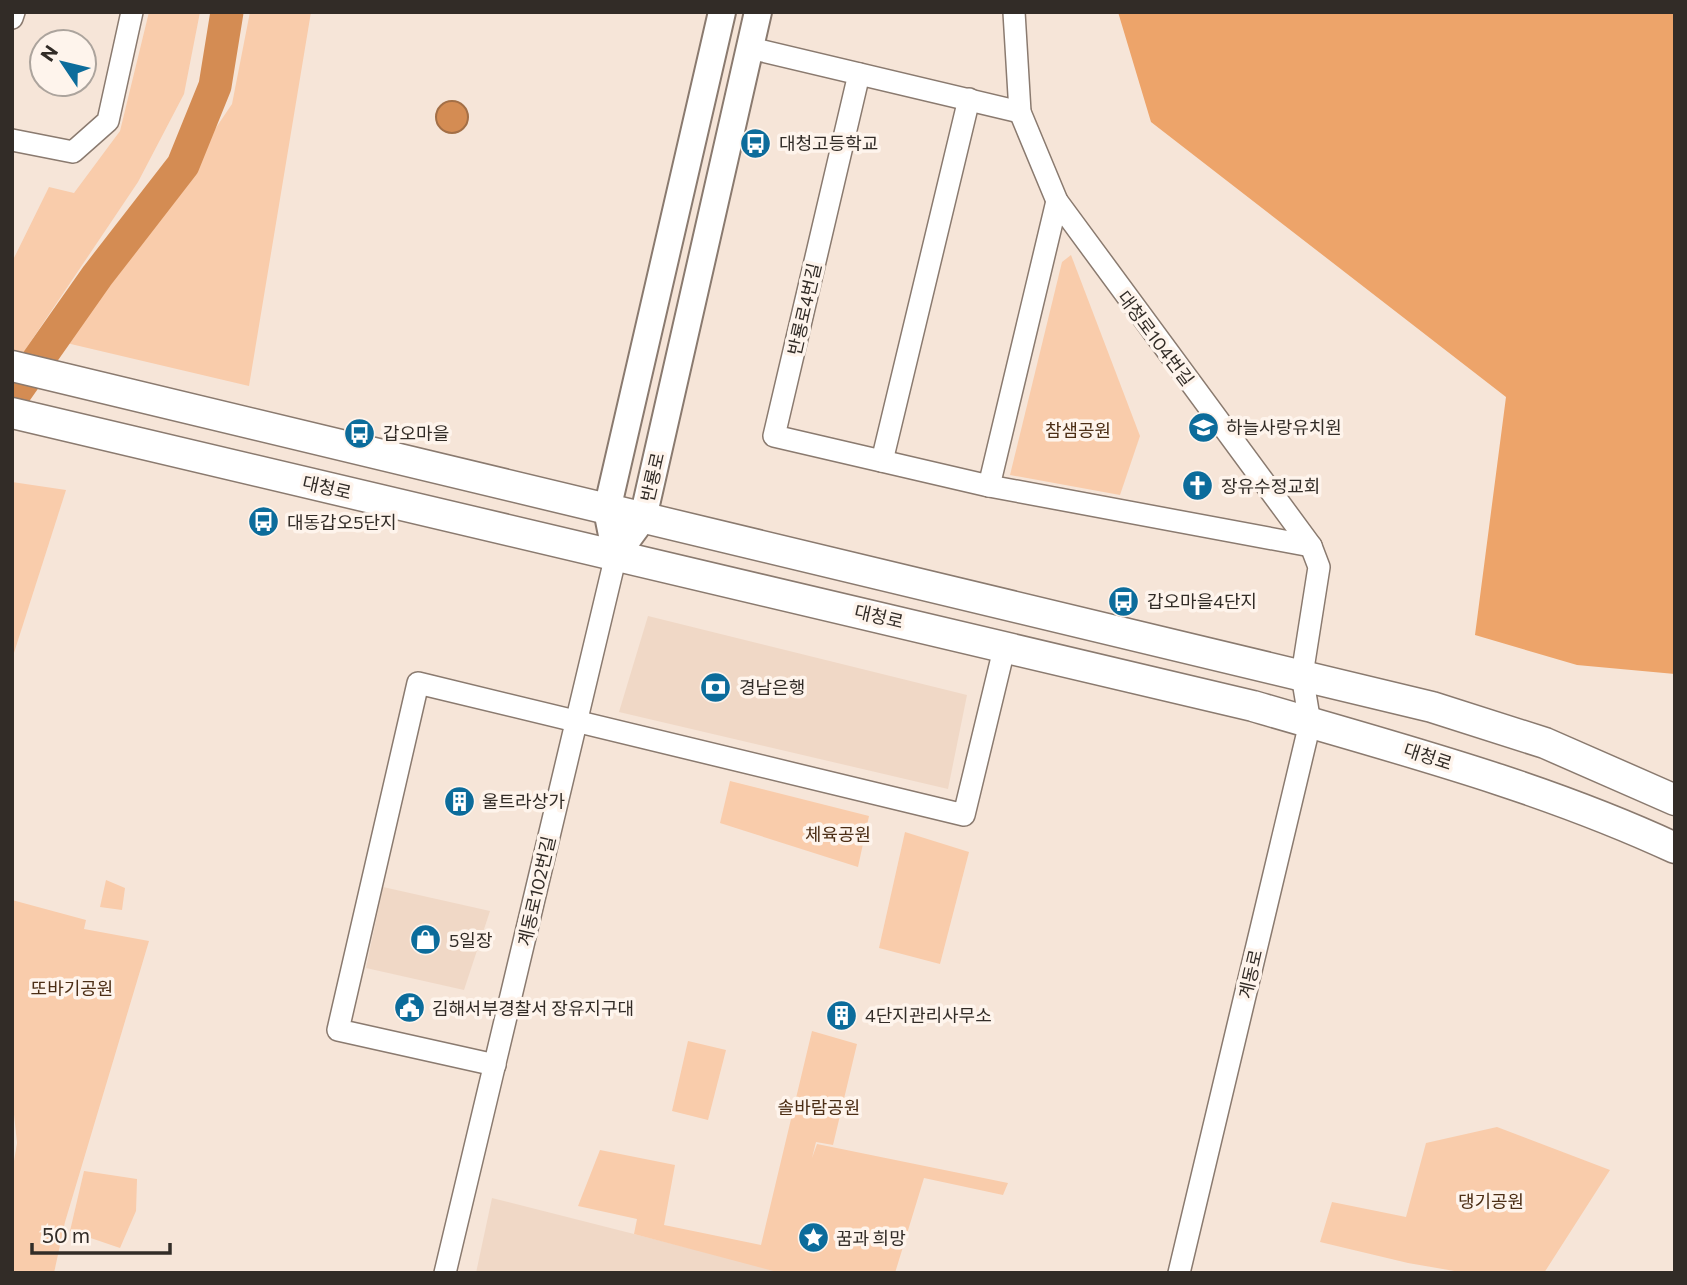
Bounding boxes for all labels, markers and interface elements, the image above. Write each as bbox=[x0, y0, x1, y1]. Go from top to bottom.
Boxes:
north arrow bbox=[28, 28, 98, 98]
text: N bbox=[35, 41, 62, 65]
bus stop icon: 대청고등학교 bbox=[739, 126, 773, 160]
place label: 대청고등학교 bbox=[779, 132, 878, 154]
street label: 반룡로4번길 bbox=[783, 261, 825, 357]
street label: 대청로104번길 bbox=[1113, 286, 1199, 390]
school or university icon: 하늘사랑유치원 bbox=[1186, 410, 1220, 444]
bus stop icon: 갑오마을 bbox=[343, 416, 377, 450]
place label: 하늘사랑유치원 bbox=[1226, 416, 1342, 438]
park label: 참샘공원 bbox=[1045, 419, 1111, 441]
place label: 갑오마을 bbox=[383, 422, 449, 444]
street label: 반룡로 bbox=[636, 450, 668, 504]
church icon: 장유수정교회 bbox=[1181, 469, 1215, 503]
street label: 대청로 bbox=[300, 471, 354, 503]
place label: 장유수정교회 bbox=[1221, 475, 1320, 497]
bus stop icon: 대동갑오5단지 bbox=[247, 505, 281, 539]
place label: 대동갑오5단지 bbox=[287, 511, 397, 533]
bus stop icon: 갑오마을4단지 bbox=[1107, 584, 1141, 618]
place label: 갑오마을4단지 bbox=[1147, 590, 1257, 612]
street label: 대청로 bbox=[852, 600, 906, 632]
bank icon: 경남은행 bbox=[699, 670, 733, 704]
place label: 경남은행 bbox=[739, 676, 805, 698]
street label: 대청로 bbox=[1401, 738, 1455, 774]
building icon: 울트라상가 bbox=[442, 784, 476, 818]
place label: 울트라상가 bbox=[482, 790, 565, 812]
park label: 체육공원 bbox=[805, 823, 871, 845]
street label: 계동로102번길 bbox=[513, 834, 559, 948]
shop icon: 5일장 bbox=[409, 923, 443, 957]
place label: 5일장 bbox=[449, 929, 492, 951]
street label: 계동로 bbox=[1234, 947, 1266, 1001]
park label: 또바기공원 bbox=[31, 977, 113, 999]
public building icon: 김해서부경찰서 장유지구대 bbox=[392, 991, 426, 1025]
place label: 김해서부경찰서 장유지구대 bbox=[432, 997, 634, 1019]
building icon: 4단지관리사무소 bbox=[825, 998, 859, 1032]
place label: 4단지관리사무소 bbox=[865, 1004, 992, 1026]
park label: 솔바람공원 bbox=[778, 1096, 860, 1118]
park label: 댕기공원 bbox=[1458, 1190, 1524, 1212]
scale bar bbox=[32, 1212, 170, 1256]
place icon: 꿈과 희망 bbox=[796, 1221, 830, 1255]
text: 50 m bbox=[42, 1222, 90, 1247]
place label: 꿈과 희망 bbox=[836, 1227, 906, 1249]

